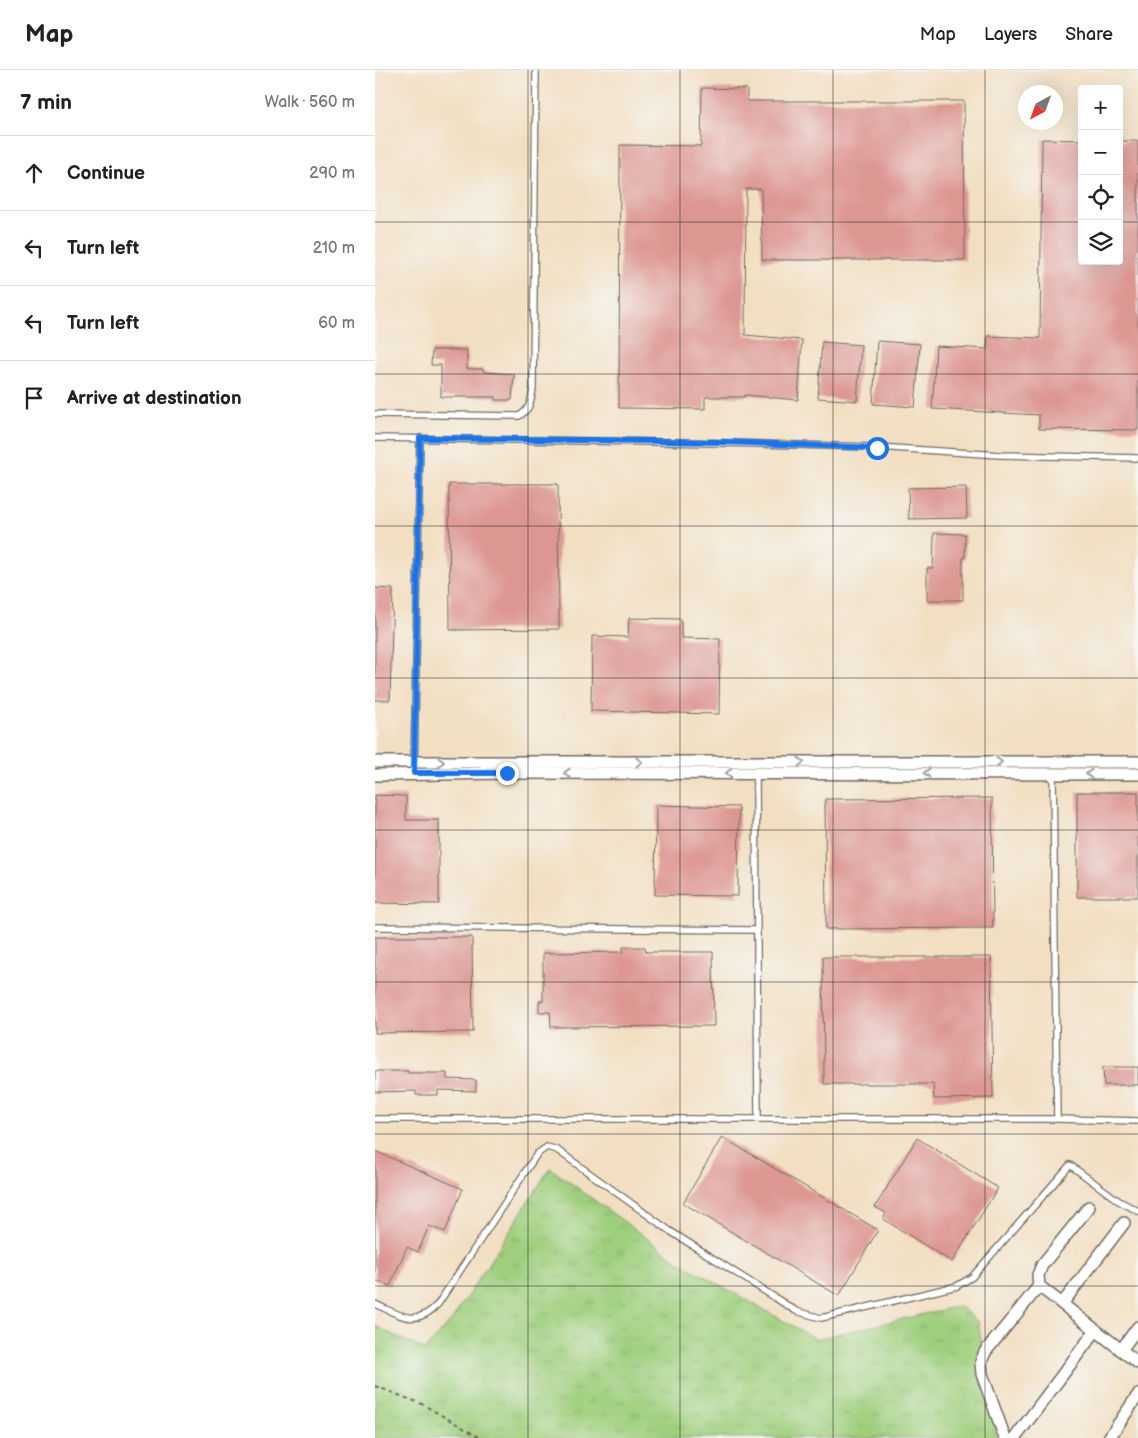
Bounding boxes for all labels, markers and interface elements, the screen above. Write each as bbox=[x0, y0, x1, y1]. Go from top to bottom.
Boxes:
text: Map bbox=[25, 20, 73, 49]
text: Map bbox=[920, 24, 956, 45]
text: Layers bbox=[984, 24, 1037, 45]
text: Share bbox=[1065, 24, 1113, 45]
north arrow bbox=[1018, 85, 1063, 130]
map controls bbox=[1078, 85, 1123, 265]
button: + bbox=[1078, 85, 1123, 130]
text: 7 min bbox=[20, 90, 72, 115]
text: Walk · 560 m bbox=[265, 93, 355, 112]
button: − bbox=[1078, 130, 1123, 175]
icon: ahead bbox=[20, 159, 48, 187]
text: Continue bbox=[67, 162, 145, 185]
text: 290 m bbox=[309, 164, 355, 183]
button: locate bbox=[1078, 175, 1123, 220]
button: layers bbox=[1078, 220, 1123, 265]
icon: left bbox=[20, 234, 48, 262]
text: Turn left bbox=[67, 237, 139, 260]
text: 210 m bbox=[313, 239, 355, 258]
icon: left bbox=[20, 309, 48, 337]
text: Turn left bbox=[67, 312, 139, 335]
text: 60 m bbox=[318, 314, 355, 333]
icon: arrive bbox=[20, 384, 48, 412]
text: Arrive at destination bbox=[67, 387, 242, 410]
route start bbox=[866, 437, 889, 460]
one-way arrow bbox=[438, 757, 445, 767]
one-way arrow bbox=[635, 757, 643, 767]
one-way arrow bbox=[798, 757, 805, 767]
one-way arrow bbox=[995, 757, 1003, 767]
route end bbox=[496, 762, 519, 785]
one-way arrow bbox=[563, 768, 570, 778]
one-way arrow bbox=[725, 768, 733, 778]
one-way arrow bbox=[923, 768, 931, 779]
one-way arrow bbox=[1085, 769, 1093, 779]

